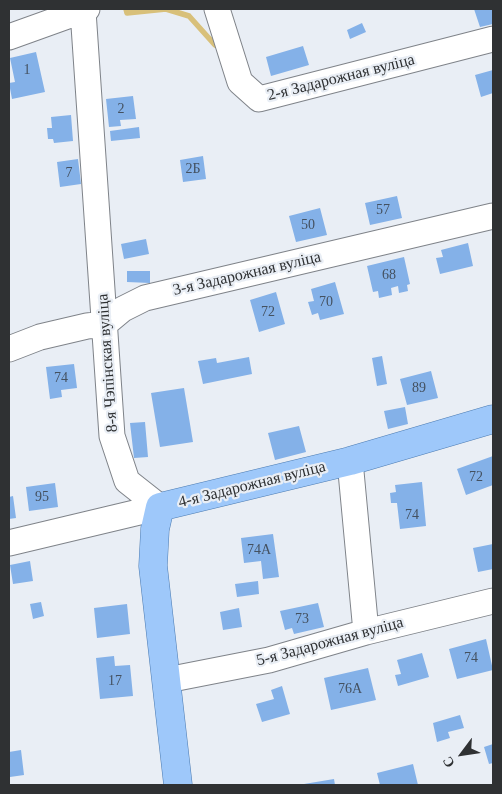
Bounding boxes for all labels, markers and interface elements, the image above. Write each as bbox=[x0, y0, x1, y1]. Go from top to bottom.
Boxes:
street label: 2-я Задарожная вуліца bbox=[265, 50, 417, 106]
house number: 1 bbox=[24, 62, 31, 78]
house number: 2 bbox=[118, 101, 124, 117]
house number: 2Б bbox=[185, 161, 201, 177]
house number: 7 bbox=[66, 165, 72, 181]
house number: 57 bbox=[376, 202, 390, 218]
house number: 50 bbox=[301, 217, 315, 233]
street label: 3-я Задарожная вуліца bbox=[171, 248, 323, 300]
house number: 68 bbox=[382, 267, 396, 283]
street label: 8-я Чэпінская вуліца bbox=[94, 293, 122, 433]
house number: 70 bbox=[319, 294, 333, 310]
house number: 72 bbox=[261, 304, 275, 320]
house number: 74 bbox=[54, 370, 68, 386]
house number: 89 bbox=[412, 380, 426, 396]
street label: 4-я Задарожная вуліца bbox=[176, 457, 328, 513]
house number: 72 bbox=[469, 469, 483, 485]
house number: 95 bbox=[35, 489, 49, 505]
house number: 74 bbox=[405, 507, 419, 523]
house number: 74А bbox=[247, 542, 271, 558]
house number: 73 bbox=[295, 611, 309, 627]
street label: 5-я Задарожная вуліца bbox=[255, 613, 405, 671]
house number: 74 bbox=[464, 650, 478, 666]
house number: 17 bbox=[108, 673, 122, 689]
house number: 76А bbox=[338, 681, 362, 697]
north arrow bbox=[437, 729, 487, 779]
text: С bbox=[440, 754, 458, 770]

